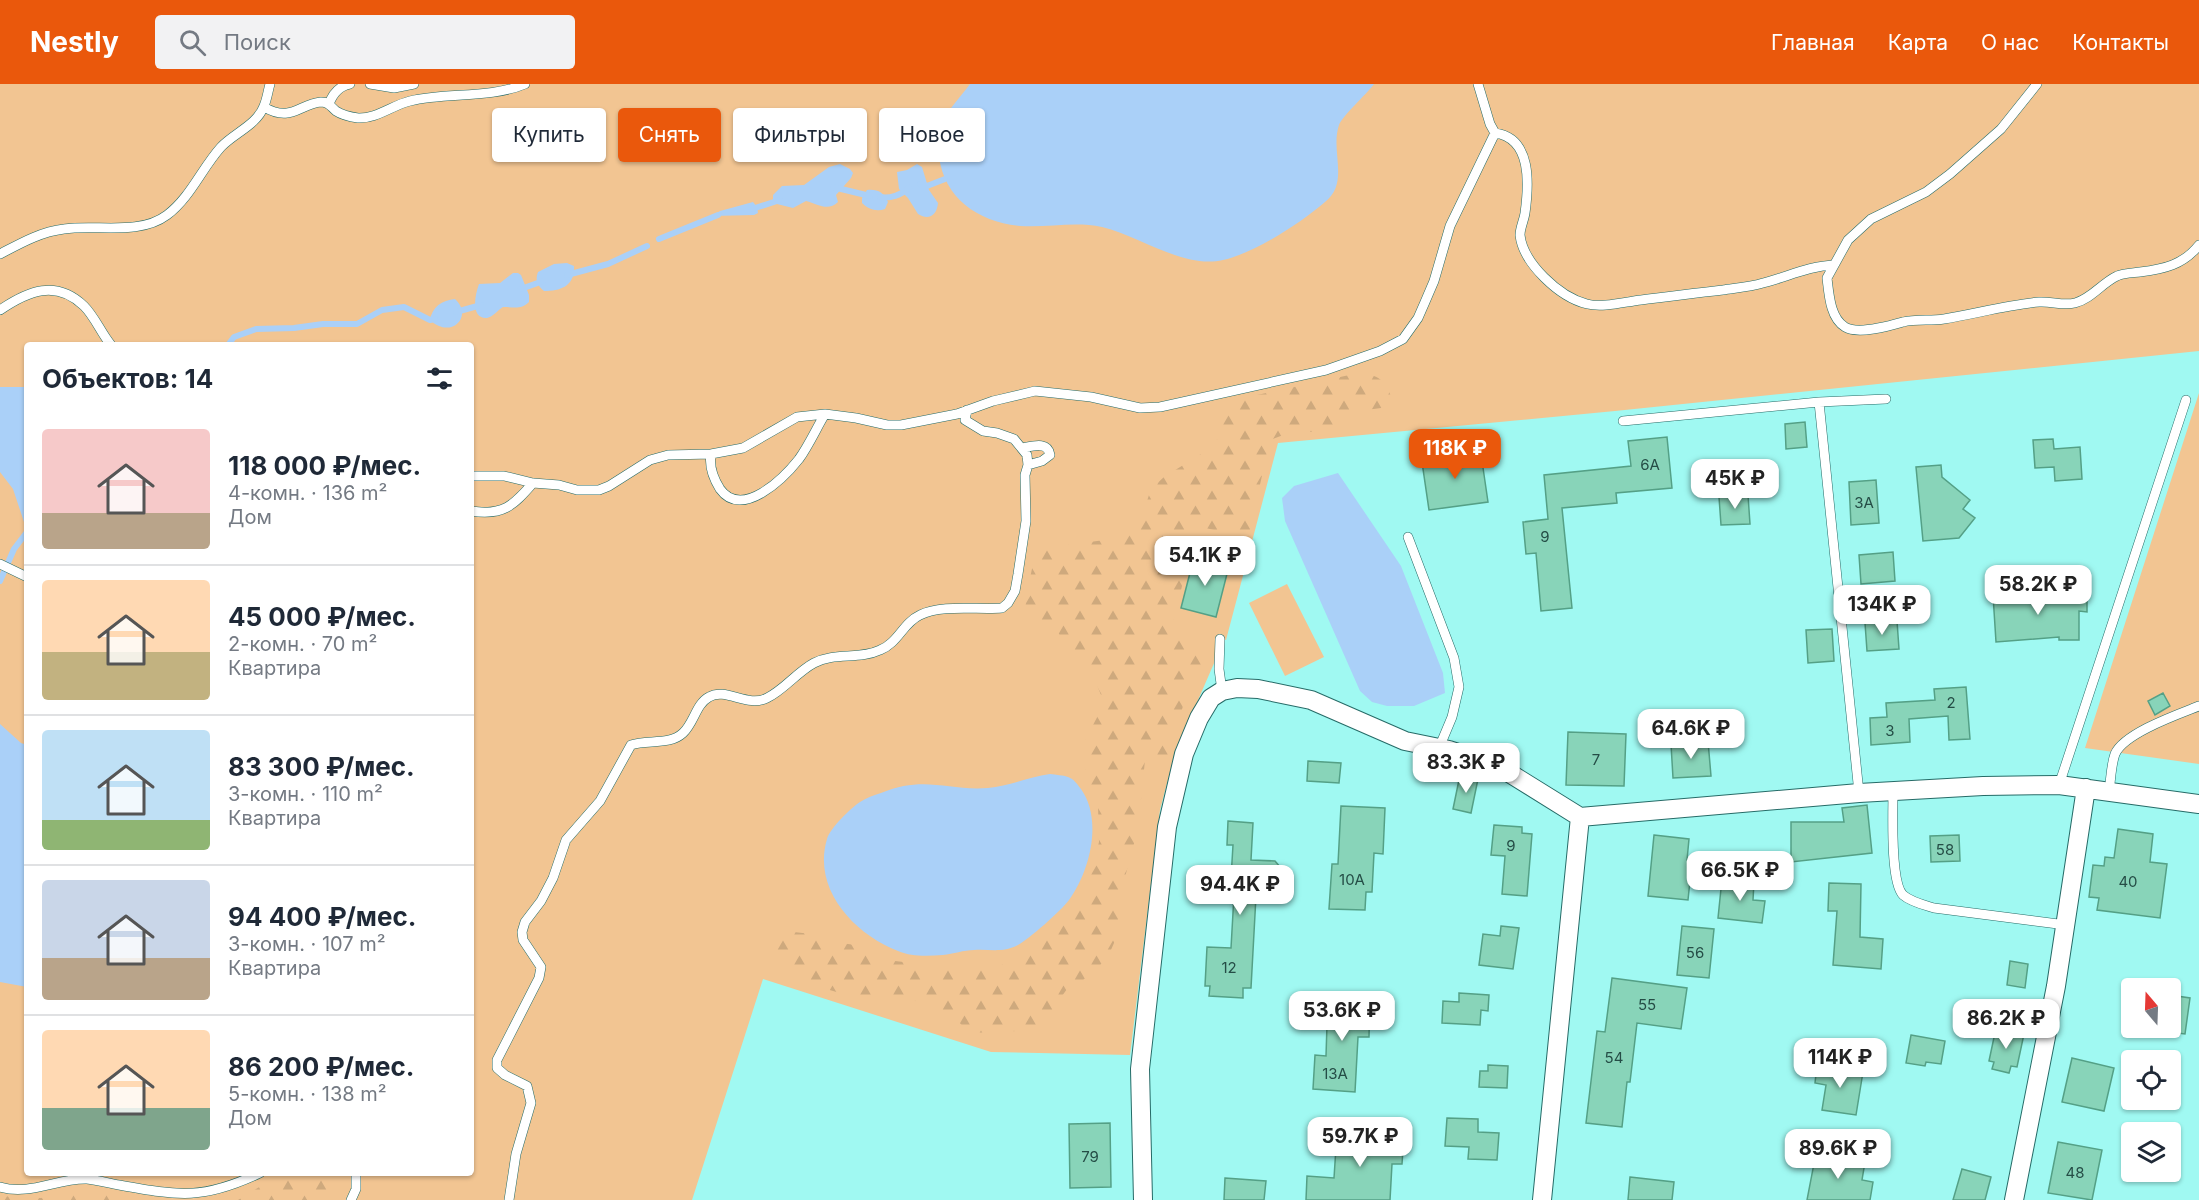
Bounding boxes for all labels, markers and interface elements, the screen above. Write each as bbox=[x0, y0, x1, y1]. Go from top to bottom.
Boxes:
search box bbox=[155, 15, 575, 69]
text: Nestly bbox=[30, 25, 119, 59]
icon: search bbox=[176, 26, 209, 59]
text: Поиск bbox=[224, 29, 291, 55]
text: Главная bbox=[1771, 30, 1855, 55]
text: Карта bbox=[1888, 30, 1948, 55]
text: О нас bbox=[1981, 30, 2039, 55]
text: Контакты bbox=[2072, 30, 2169, 55]
chip: Купить bbox=[492, 108, 606, 162]
chip: Снять bbox=[618, 108, 721, 162]
chip: Фильтры bbox=[733, 108, 867, 162]
chip: Новое bbox=[879, 108, 985, 162]
icon: filters bbox=[423, 362, 456, 395]
text: Объектов: 14 bbox=[42, 363, 213, 394]
pin: 118K ₽ bbox=[1406, 429, 1504, 480]
text: 118K ₽ bbox=[1423, 436, 1487, 460]
text: 118 000 ₽/мес. bbox=[228, 450, 421, 481]
icon: home bbox=[90, 453, 162, 525]
house number: 6А bbox=[1640, 455, 1660, 474]
pin: 45K ₽ bbox=[1693, 459, 1777, 510]
text: 45K ₽ bbox=[1705, 466, 1765, 490]
text: 4-комн. · 136 m² bbox=[228, 481, 387, 505]
house number: 3А bbox=[1854, 493, 1874, 512]
text: Дом bbox=[228, 505, 272, 529]
house number: 9 bbox=[1540, 527, 1550, 546]
pin: 54.1K ₽ bbox=[1150, 536, 1260, 587]
text: 54.1K ₽ bbox=[1168, 543, 1242, 567]
pin: 58.2K ₽ bbox=[1983, 565, 2093, 616]
text: 58.2K ₽ bbox=[1999, 572, 2077, 596]
pin: 134K ₽ bbox=[1833, 585, 1931, 636]
text: 134K ₽ bbox=[1847, 592, 1917, 616]
text: 45 000 ₽/мес. bbox=[228, 601, 416, 632]
icon: home bbox=[90, 604, 162, 676]
text: 2-комн. · 70 m² bbox=[228, 632, 377, 656]
text: Квартира bbox=[228, 656, 321, 680]
house number: 2 bbox=[1946, 693, 1956, 712]
pin: 64.6K ₽ bbox=[1636, 709, 1746, 760]
text: 64.6K ₽ bbox=[1652, 716, 1730, 740]
house number: 3 bbox=[1885, 721, 1895, 740]
pin: 83.3K ₽ bbox=[1411, 743, 1521, 794]
text: 83.3K ₽ bbox=[1427, 750, 1505, 774]
house number: 7 bbox=[1592, 750, 1600, 769]
text: 83 300 ₽/мес. bbox=[228, 751, 415, 782]
icon: home bbox=[90, 754, 162, 826]
text: 3-комн. · 110 m² bbox=[228, 782, 383, 806]
text: Квартира bbox=[228, 806, 321, 830]
house number: 9 bbox=[1506, 836, 1516, 855]
house number: 58 bbox=[1936, 840, 1954, 859]
pin: 66.5K ₽ bbox=[1685, 851, 1795, 902]
text: 66.5K ₽ bbox=[1701, 858, 1779, 882]
pin: 94.4K ₽ bbox=[1185, 865, 1295, 916]
house number: 10А bbox=[1339, 870, 1365, 889]
text: 94.4K ₽ bbox=[1200, 872, 1280, 896]
house number: 40 bbox=[2118, 872, 2138, 891]
text: 94 400 ₽/мес. bbox=[228, 901, 416, 932]
icon: home bbox=[90, 904, 162, 976]
text: 3-комн. · 107 m² bbox=[228, 932, 386, 956]
house number: 56 bbox=[1686, 943, 1704, 962]
text: Квартира bbox=[228, 956, 321, 980]
house number: 12 bbox=[1221, 958, 1237, 977]
north arrow bbox=[2121, 978, 2181, 1038]
map controls bbox=[2121, 978, 2181, 1182]
pin: 53.6K ₽ bbox=[1287, 991, 1397, 1042]
house number: 55 bbox=[1638, 995, 1656, 1014]
text: 53.6K ₽ bbox=[1303, 998, 1381, 1022]
pin: 86.2K ₽ bbox=[1951, 999, 2061, 1050]
text: 86.2K ₽ bbox=[1967, 1006, 2045, 1030]
pin: 114K ₽ bbox=[1791, 1038, 1889, 1089]
text: 114K ₽ bbox=[1808, 1045, 1872, 1069]
house number: 54 bbox=[1605, 1048, 1623, 1067]
button: locate bbox=[2121, 1050, 2181, 1110]
text: 86 200 ₽/мес. bbox=[228, 1051, 415, 1082]
icon: home bbox=[90, 1054, 162, 1126]
house number: 13А bbox=[1322, 1064, 1348, 1083]
text: 5-комн. · 138 m² bbox=[228, 1082, 387, 1106]
text: Дом bbox=[228, 1106, 272, 1130]
pin: 59.7K ₽ bbox=[1305, 1117, 1415, 1168]
button: layers bbox=[2121, 1122, 2181, 1182]
text: 59.7K ₽ bbox=[1322, 1124, 1398, 1148]
pin: 89.6K ₽ bbox=[1783, 1129, 1893, 1180]
text: 89.6K ₽ bbox=[1799, 1136, 1877, 1160]
house number: 79 bbox=[1081, 1147, 1099, 1166]
house number: 48 bbox=[2066, 1163, 2084, 1182]

